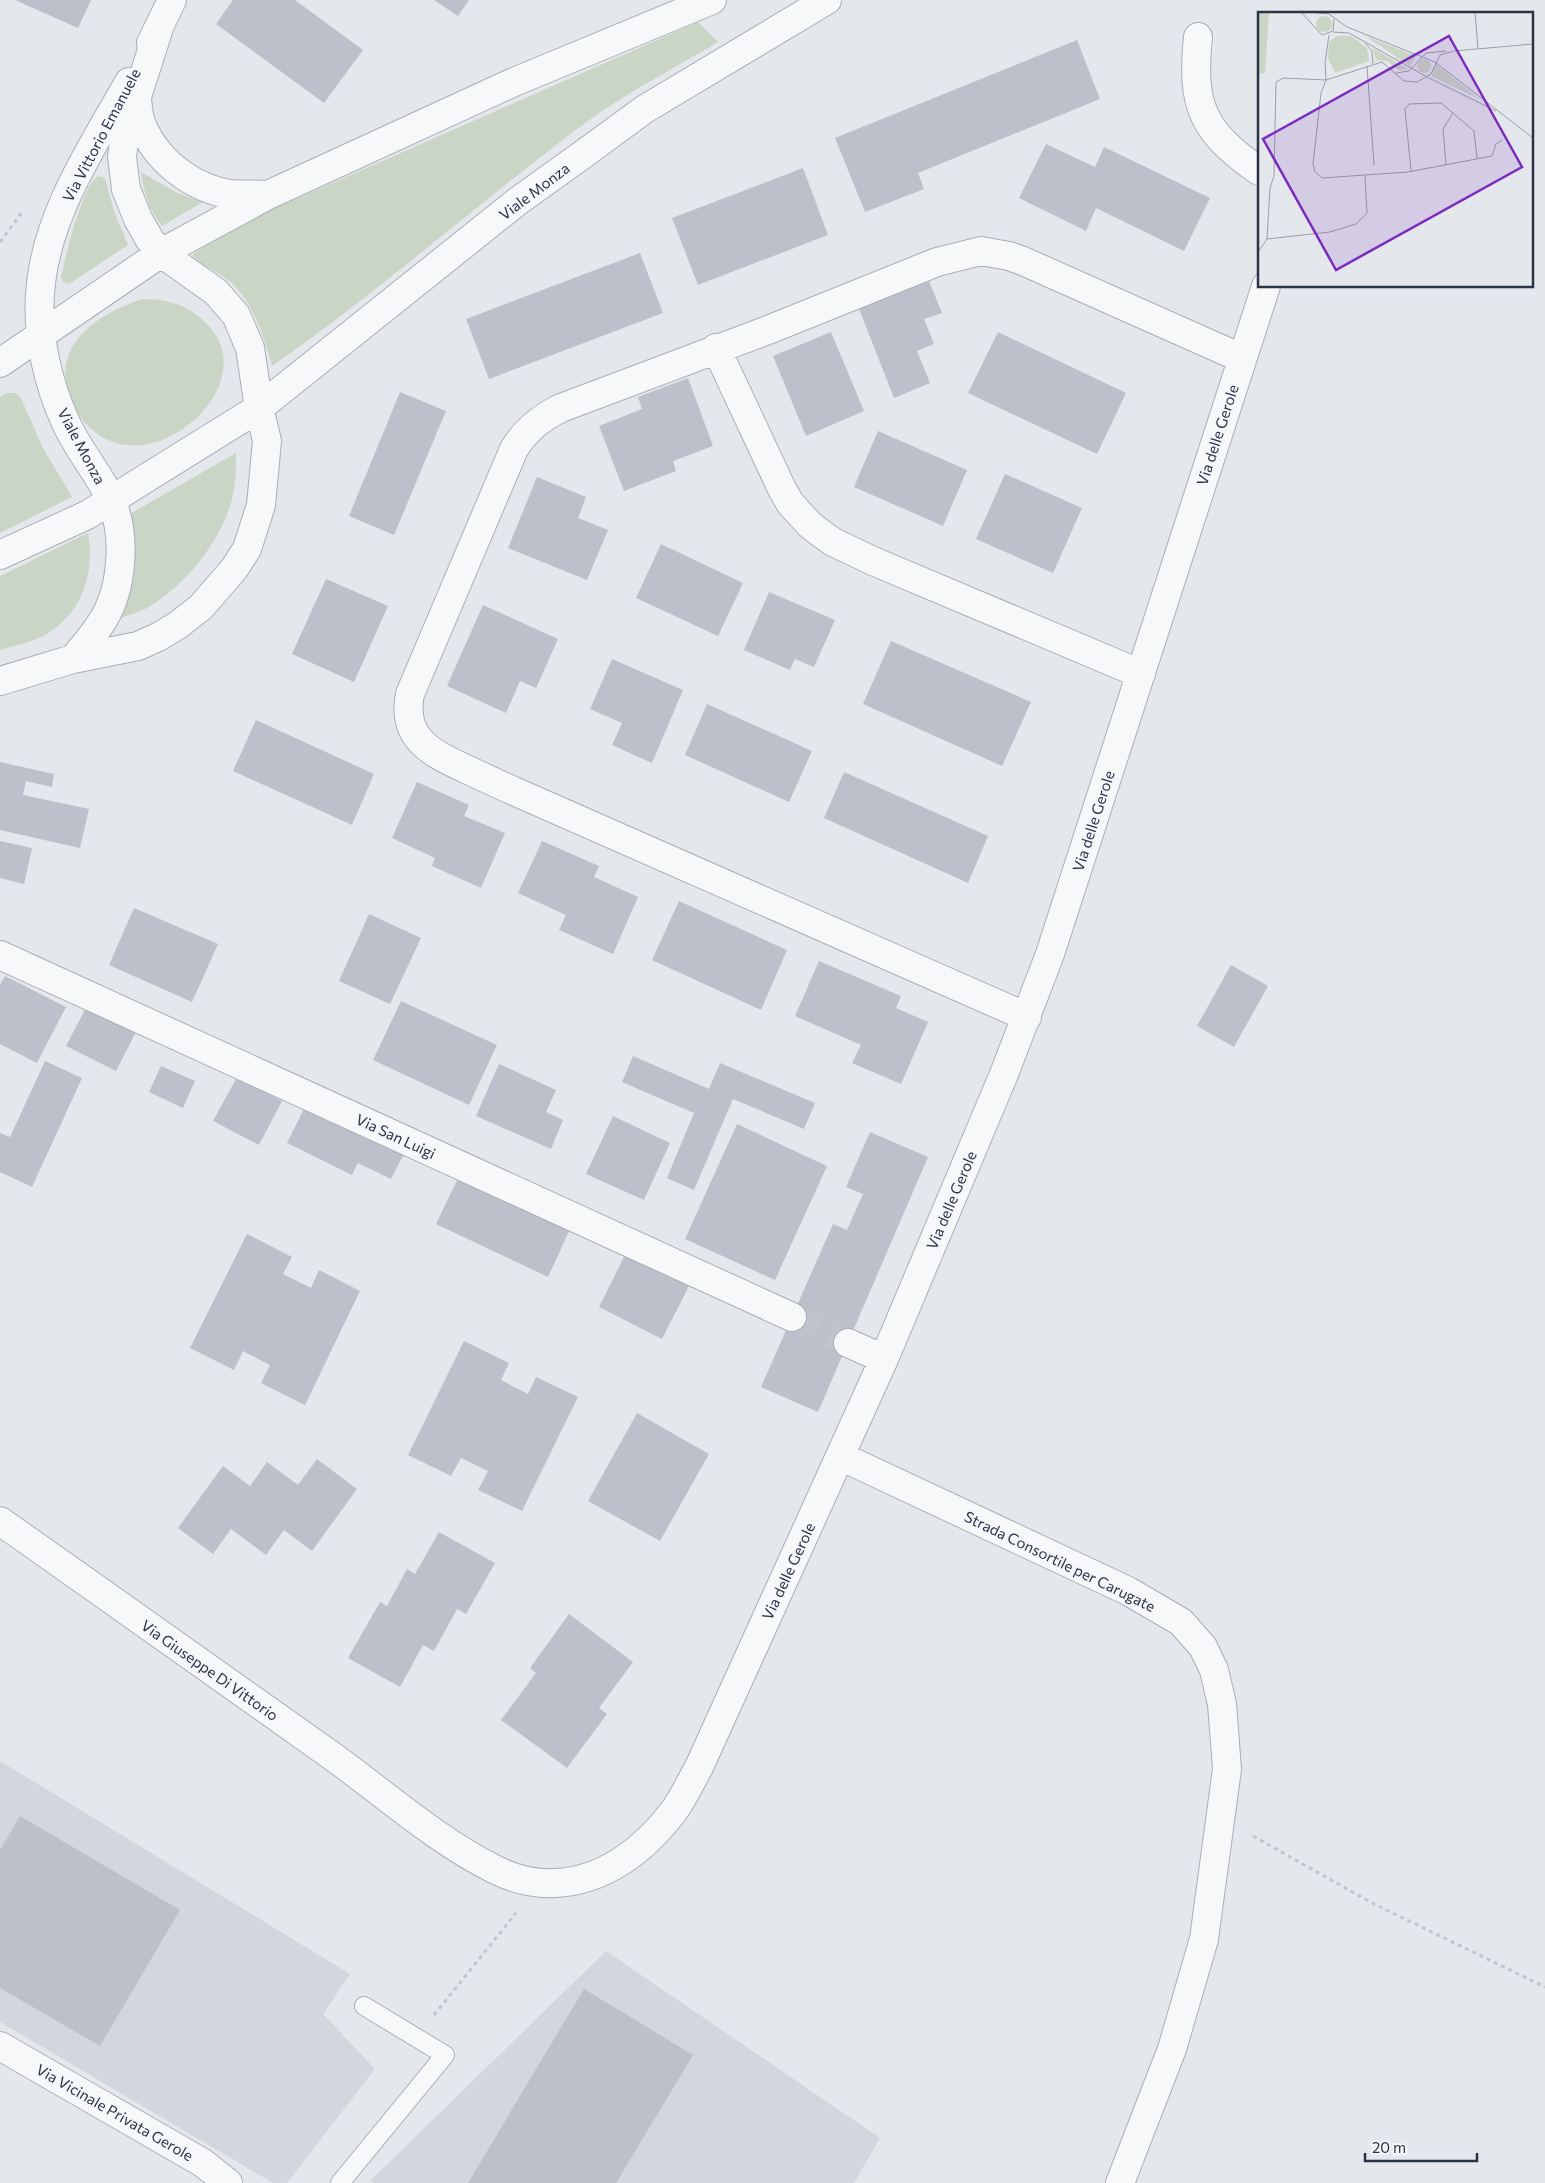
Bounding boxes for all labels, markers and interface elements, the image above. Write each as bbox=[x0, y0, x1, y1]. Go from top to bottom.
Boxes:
inset map bbox=[1258, 12, 1532, 288]
street label: Via Vittorio Emanuele bbox=[58, 65, 144, 205]
street label: Viale Monza bbox=[495, 159, 573, 223]
street label: Via delle Gerole bbox=[1192, 382, 1242, 488]
street label: Viale Monza bbox=[54, 405, 110, 487]
street label: Via delle Gerole bbox=[1068, 768, 1118, 874]
street label: Via San Luigi bbox=[353, 1110, 439, 1162]
street label: Via delle Gerole bbox=[922, 1148, 980, 1252]
street label: Strada Consortile per Carugate bbox=[962, 1507, 1158, 1615]
street label: Via delle Gerole bbox=[758, 1519, 818, 1622]
street label: Via Giuseppe Di Vittorio bbox=[138, 1616, 282, 1724]
street label: Via Vicinale Privata Gerole bbox=[33, 2060, 197, 2164]
scale bar bbox=[1365, 2130, 1478, 2162]
text: 20 m bbox=[1372, 2138, 1406, 2156]

